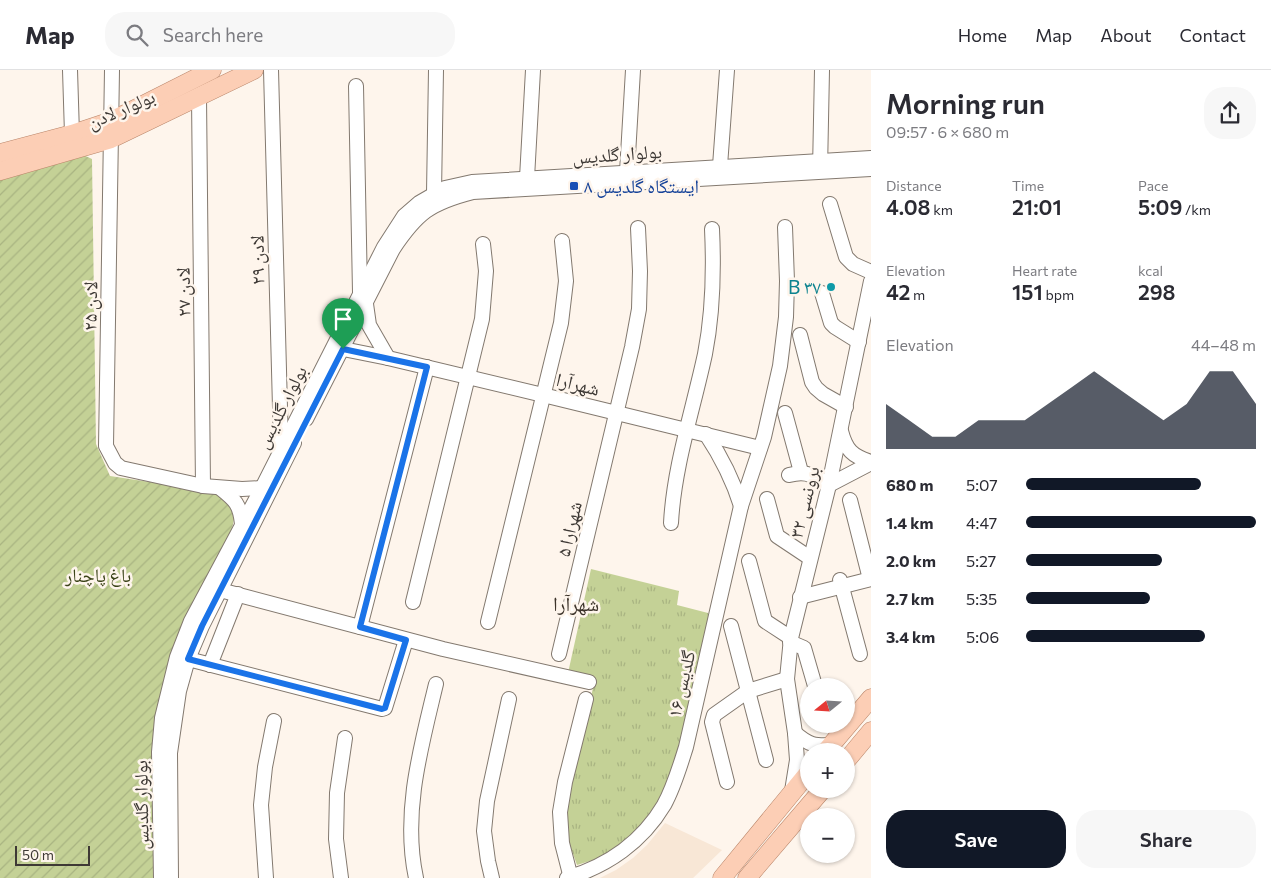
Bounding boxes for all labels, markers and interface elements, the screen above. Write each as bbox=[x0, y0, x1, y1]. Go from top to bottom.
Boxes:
search box bbox=[105, 12, 455, 57]
text: Map bbox=[25, 20, 75, 49]
icon: search bbox=[123, 21, 151, 49]
text: Search here bbox=[163, 23, 263, 46]
text: Home bbox=[958, 24, 1007, 46]
text: Map bbox=[1035, 24, 1072, 46]
text: About bbox=[1100, 24, 1152, 46]
text: Contact bbox=[1180, 24, 1246, 46]
street label: بولوار لادن bbox=[83, 84, 159, 134]
text: Morning run bbox=[886, 86, 1045, 120]
button: share bbox=[1204, 87, 1256, 139]
text: 09:57 · 6 × 680 m bbox=[886, 122, 1009, 141]
street label: بولوار گلدیس bbox=[571, 139, 663, 169]
place label: ایستگاه گلدیس ۸ bbox=[584, 174, 699, 198]
text: Distance bbox=[886, 177, 942, 194]
text: Time bbox=[1012, 177, 1044, 194]
text: Pace bbox=[1138, 177, 1168, 194]
marker: ایستگاه گلدیس ۸ bbox=[568, 180, 580, 192]
text: 4.08 bbox=[886, 194, 931, 219]
text: 21:01 bbox=[1012, 194, 1062, 219]
text: 5:09 bbox=[1138, 194, 1182, 219]
text: km bbox=[931, 201, 953, 218]
text: /km bbox=[1182, 201, 1211, 218]
street label: لادن ۲۹ bbox=[245, 235, 269, 285]
text: Elevation bbox=[886, 262, 945, 279]
text: Heart rate bbox=[1012, 262, 1077, 279]
text: kcal bbox=[1138, 262, 1163, 279]
street label: لادن ۲۷ bbox=[171, 267, 195, 317]
place label: B ۳۷ bbox=[788, 275, 821, 298]
text: 42 bbox=[886, 279, 910, 304]
text: 151 bbox=[1012, 279, 1043, 304]
text: 298 bbox=[1138, 279, 1176, 304]
street label: لادن ۲۵ bbox=[78, 281, 102, 331]
marker: B ۳۷ bbox=[825, 281, 837, 293]
text: m bbox=[910, 286, 925, 303]
text: bpm bbox=[1043, 286, 1074, 303]
pin bbox=[322, 298, 364, 349]
icon: arrive bbox=[329, 305, 357, 333]
text: Elevation bbox=[886, 335, 954, 354]
text: 44–48 m bbox=[1191, 335, 1256, 354]
street label: بولوار گلدیس bbox=[250, 361, 312, 453]
street label: شهرآرا bbox=[554, 367, 602, 401]
street label: برونسی ۳۲ bbox=[783, 463, 825, 541]
text: 680 m bbox=[886, 475, 933, 494]
text: 5:07 bbox=[966, 475, 998, 494]
street label: شهرارا ۵ bbox=[551, 499, 587, 559]
text: 1.4 km bbox=[886, 513, 933, 532]
text: 4:47 bbox=[966, 513, 997, 532]
text: 2.0 km bbox=[886, 551, 936, 570]
text: 5:27 bbox=[966, 551, 996, 570]
park label: باغ پاچنار bbox=[64, 563, 131, 587]
text: 2.7 km bbox=[886, 589, 934, 608]
text: 5:35 bbox=[966, 589, 997, 608]
district label: شهرآرا bbox=[553, 591, 599, 616]
text: 3.4 km bbox=[886, 627, 935, 646]
text: 5:06 bbox=[966, 627, 999, 646]
street label: گلدیس ۱۶ bbox=[662, 648, 700, 720]
north arrow bbox=[800, 678, 855, 732]
map controls bbox=[800, 678, 855, 863]
button: + bbox=[800, 743, 855, 798]
street label: بولوار گلدیس bbox=[128, 760, 154, 850]
button: − bbox=[800, 808, 855, 863]
button: Save bbox=[886, 810, 1066, 868]
button: Share bbox=[1076, 810, 1256, 868]
scale bar bbox=[15, 843, 90, 866]
text: 50 m bbox=[22, 846, 54, 863]

